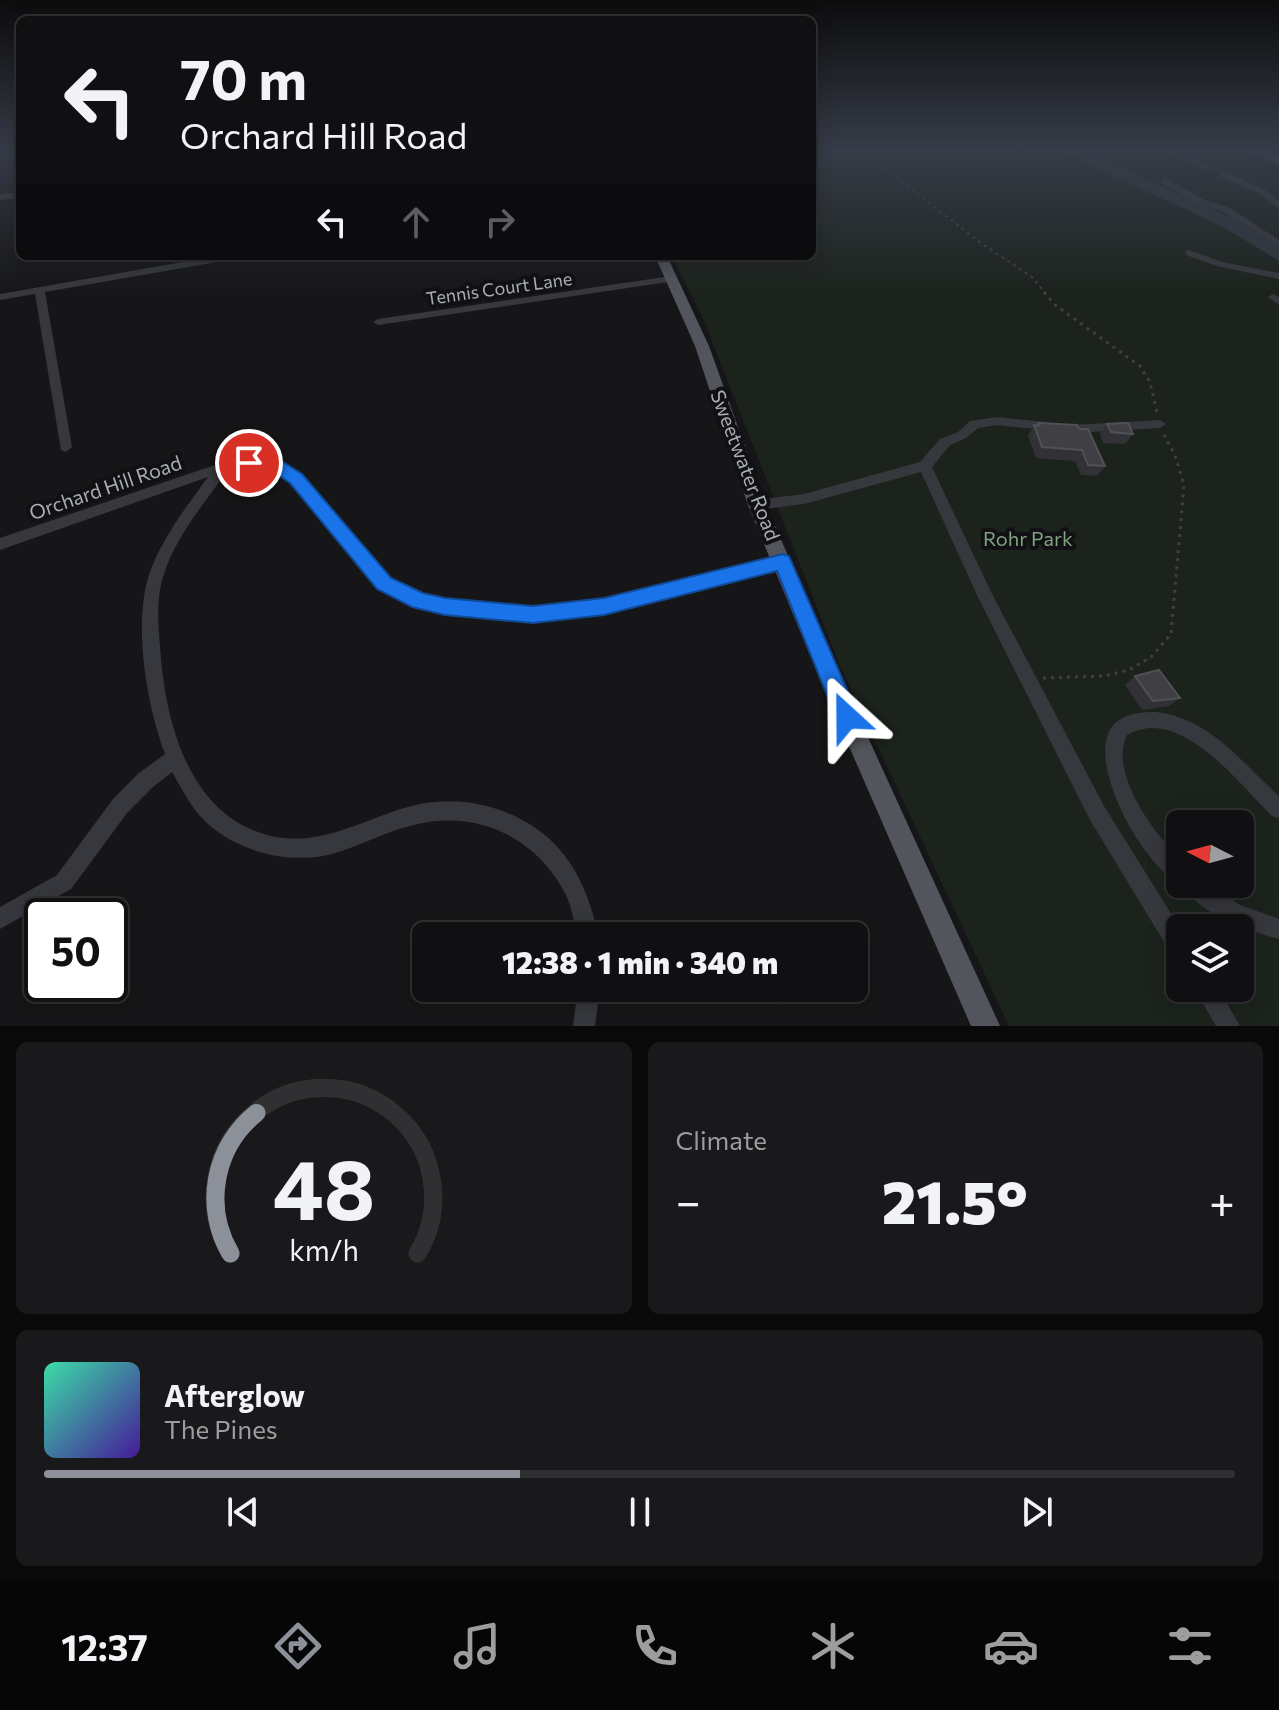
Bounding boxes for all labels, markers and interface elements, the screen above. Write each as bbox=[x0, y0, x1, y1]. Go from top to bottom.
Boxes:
text: 70 m bbox=[180, 43, 307, 112]
icon: left bbox=[48, 48, 152, 152]
text: Orchard Hill Road bbox=[180, 112, 467, 156]
icon: left bbox=[310, 200, 354, 244]
icon: ahead bbox=[394, 200, 438, 244]
icon: right bbox=[478, 200, 522, 244]
street label: Tennis Court Lane bbox=[425, 267, 573, 309]
street label: Sweetwater Road bbox=[706, 386, 786, 544]
pin bbox=[215, 429, 283, 497]
icon: arrive bbox=[227, 441, 271, 485]
street label: Orchard Hill Road bbox=[26, 450, 184, 524]
park label: Rohr Park bbox=[983, 526, 1073, 550]
position arrow bbox=[805, 675, 889, 759]
north arrow bbox=[1166, 810, 1254, 898]
map controls bbox=[1166, 810, 1254, 1002]
speed limit sign: 50 bbox=[24, 898, 128, 1002]
button: layers bbox=[1166, 914, 1254, 1002]
text: 12:38 · 1 min · 340 m bbox=[502, 943, 778, 980]
text: Climate bbox=[676, 1124, 767, 1155]
text: 48 bbox=[273, 1135, 375, 1237]
text: 21.5° bbox=[882, 1163, 1028, 1236]
text: − bbox=[676, 1173, 701, 1227]
text: + bbox=[1209, 1173, 1235, 1227]
text: km/h bbox=[289, 1232, 359, 1267]
text: Afterglow bbox=[164, 1376, 305, 1413]
text: The Pines bbox=[164, 1413, 278, 1444]
icon: previous bbox=[221, 1490, 265, 1534]
icon: pause bbox=[618, 1490, 662, 1534]
icon: next bbox=[1015, 1490, 1059, 1534]
icon: directions bbox=[270, 1618, 326, 1674]
icon: music bbox=[449, 1618, 505, 1674]
icon: phone bbox=[627, 1618, 683, 1674]
icon: climate bbox=[805, 1618, 861, 1674]
icon: car bbox=[983, 1618, 1039, 1674]
icon: filters bbox=[1162, 1618, 1218, 1674]
text: 12:37 bbox=[61, 1624, 148, 1668]

